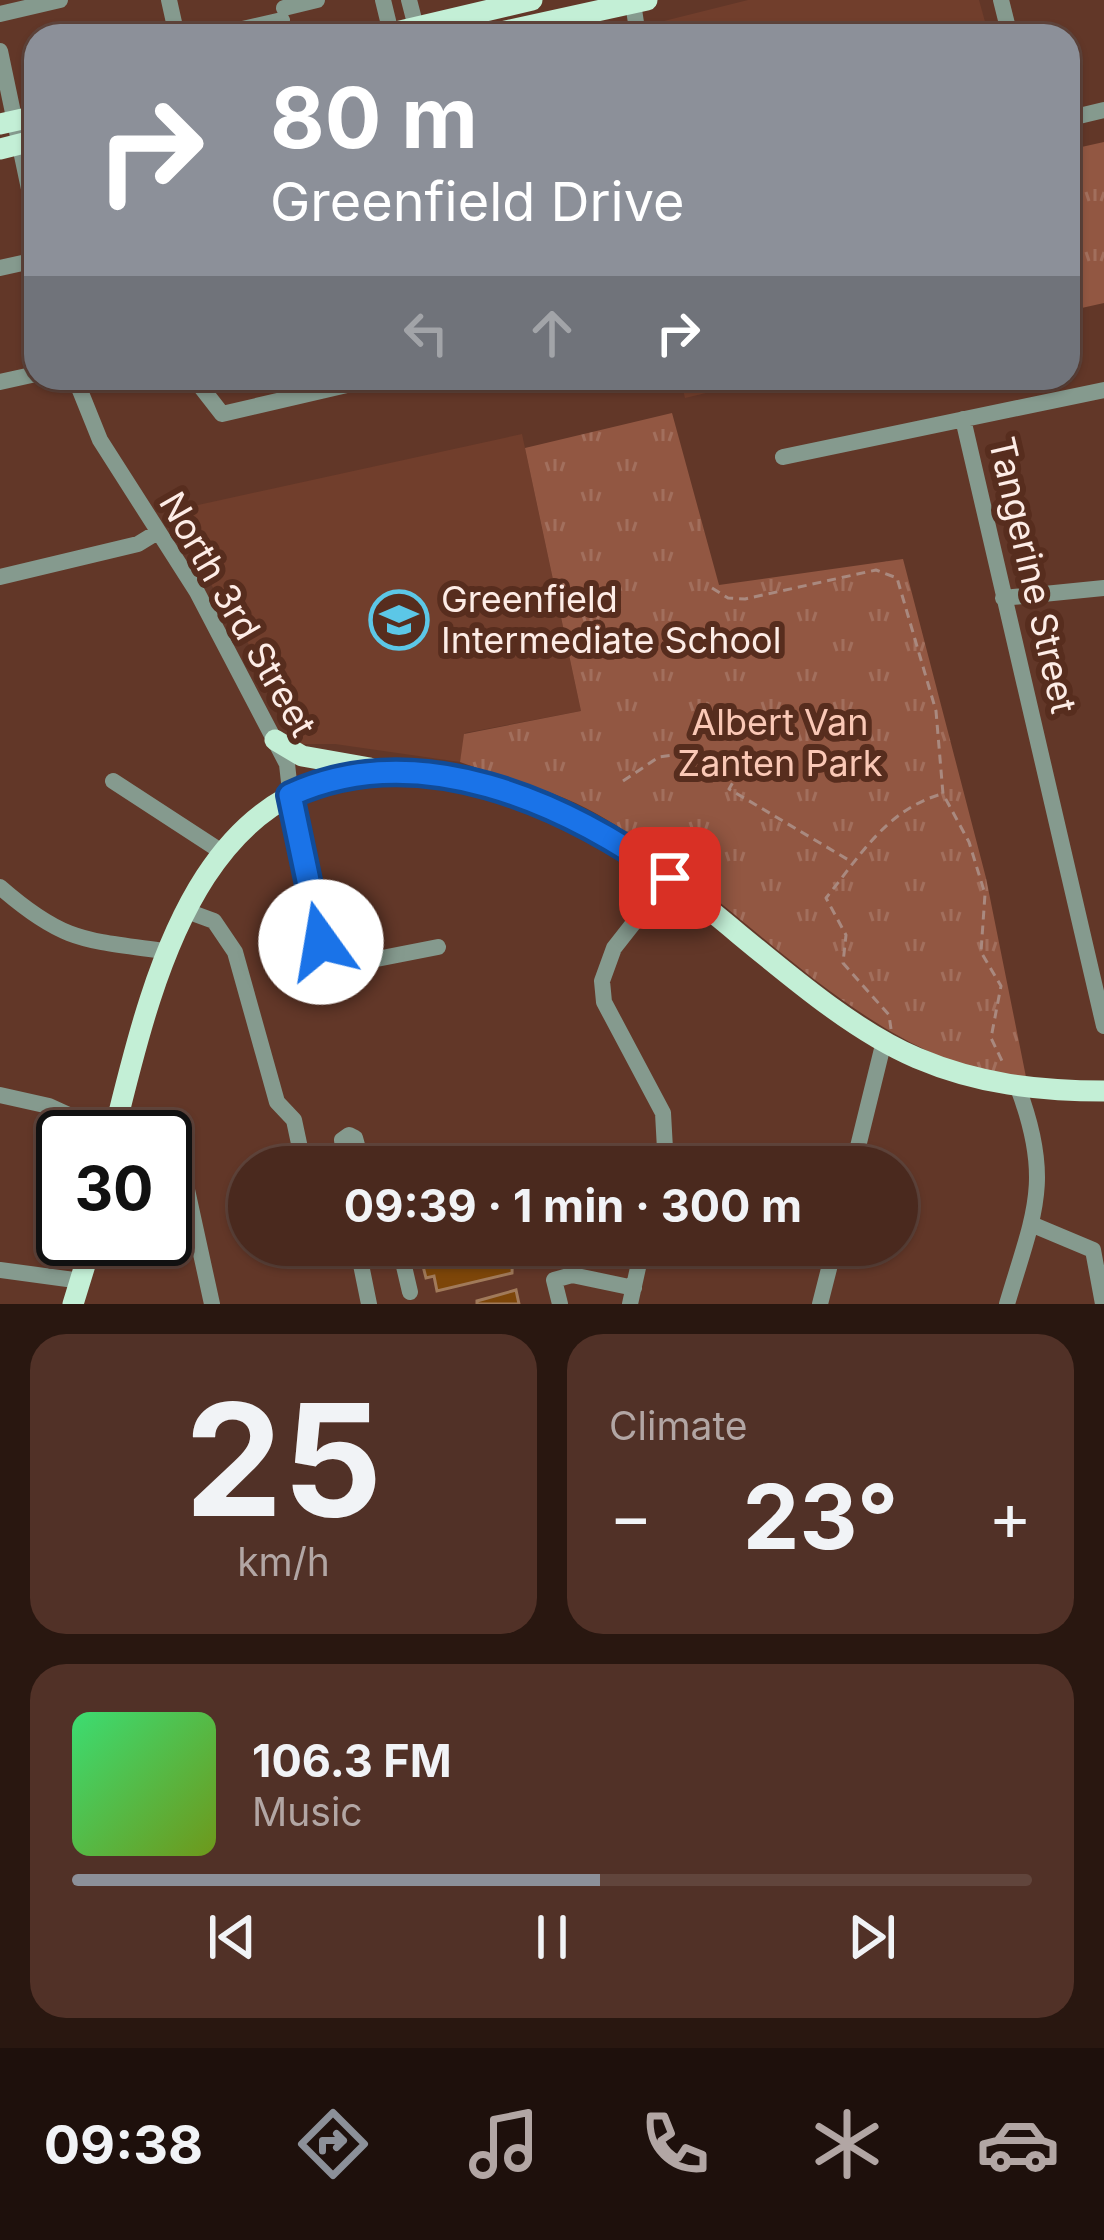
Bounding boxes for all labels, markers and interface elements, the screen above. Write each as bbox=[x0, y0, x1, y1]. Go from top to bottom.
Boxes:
text: 80 m bbox=[270, 67, 478, 168]
icon: right bbox=[72, 72, 228, 228]
text: Greenfield Drive bbox=[270, 169, 684, 234]
icon: left bbox=[393, 300, 459, 366]
icon: ahead bbox=[519, 300, 585, 366]
icon: right bbox=[645, 300, 711, 366]
street label: Tangerine Street bbox=[980, 433, 1086, 718]
street label: North 3rd Street bbox=[150, 484, 326, 744]
place label: Greenfield Intermediate School bbox=[441, 577, 781, 662]
school or university icon: Greenfield Intermediate School bbox=[368, 589, 430, 651]
park label: Albert Van Zanten Park bbox=[677, 700, 883, 785]
pin bbox=[619, 827, 721, 929]
icon: arrive bbox=[637, 845, 703, 911]
position arrow bbox=[258, 879, 384, 1005]
speed limit sign: 30 bbox=[36, 1110, 192, 1266]
text: 09:39 · 1 min · 300 m bbox=[344, 1178, 802, 1233]
text: 25 bbox=[185, 1365, 382, 1554]
text: Climate bbox=[609, 1402, 748, 1449]
text: 23° bbox=[743, 1462, 898, 1571]
text: − bbox=[609, 1476, 653, 1556]
text: + bbox=[988, 1476, 1032, 1556]
text: km/h bbox=[237, 1538, 330, 1585]
text: 106.3 FM bbox=[252, 1733, 452, 1788]
text: Music bbox=[252, 1788, 363, 1835]
icon: previous bbox=[199, 1904, 265, 1970]
icon: pause bbox=[519, 1904, 585, 1970]
icon: next bbox=[839, 1904, 905, 1970]
icon: directions bbox=[291, 2102, 375, 2186]
icon: music bbox=[462, 2102, 546, 2186]
icon: phone bbox=[633, 2102, 717, 2186]
icon: climate bbox=[805, 2102, 889, 2186]
icon: car bbox=[976, 2102, 1060, 2186]
text: 09:38 bbox=[44, 2112, 203, 2177]

